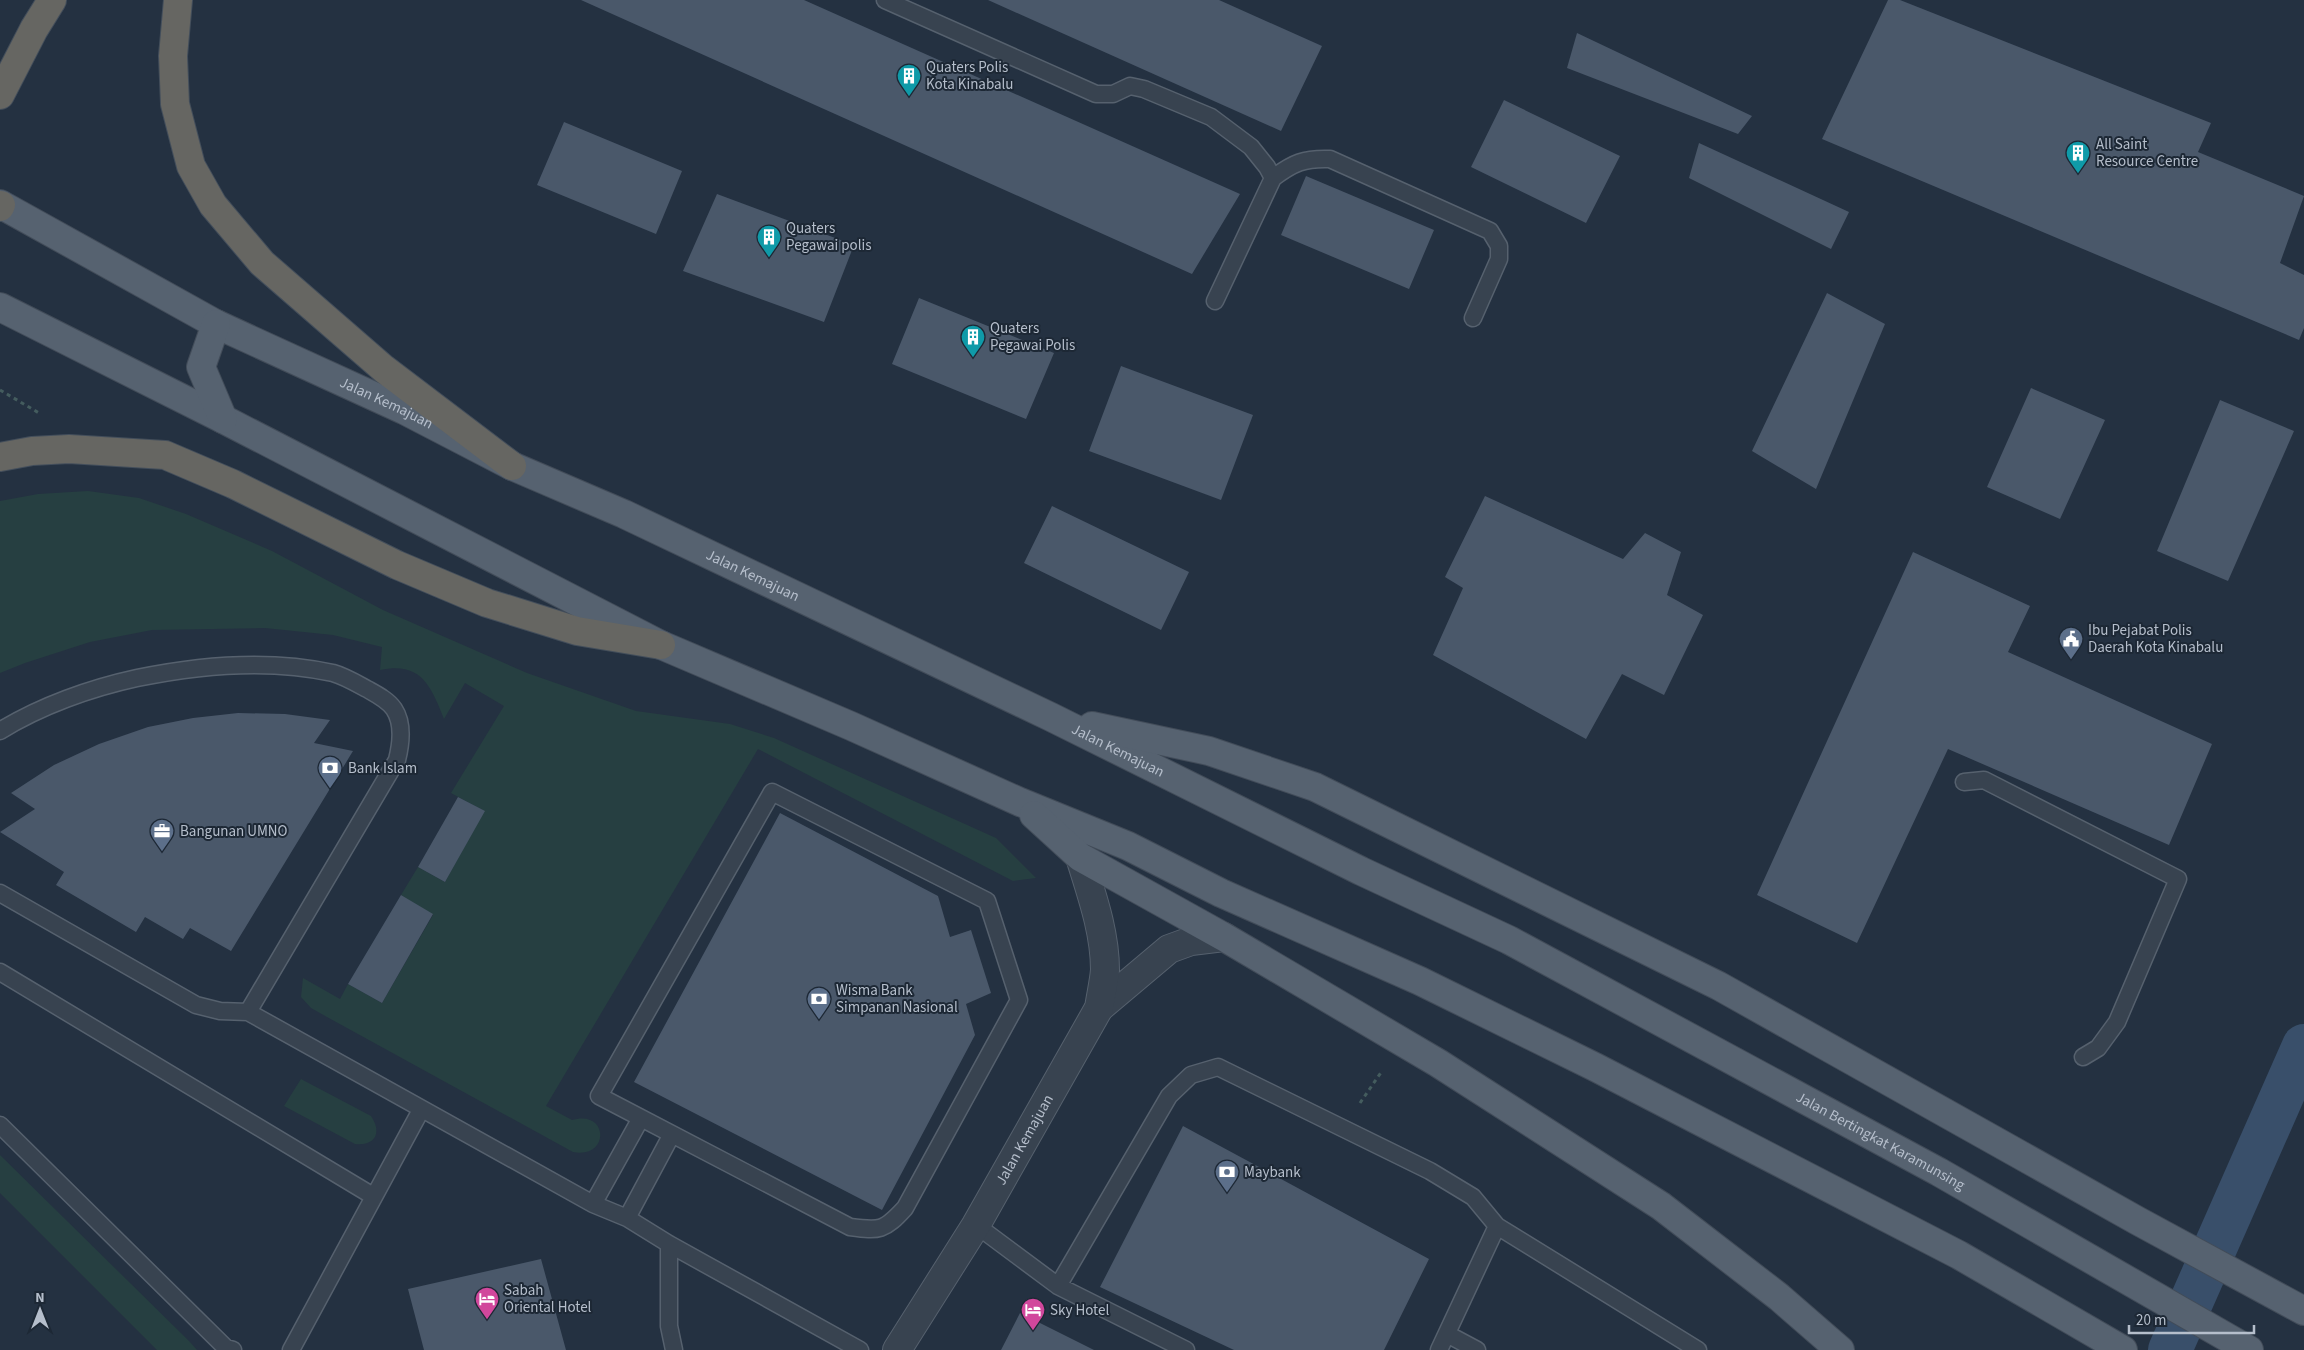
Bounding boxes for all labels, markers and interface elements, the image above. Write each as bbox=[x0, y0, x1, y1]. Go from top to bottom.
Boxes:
place label: Quaters Polis Kota Kinabalu bbox=[926, 57, 1014, 95]
building icon: Quaters Polis Kota Kinabalu bbox=[896, 63, 922, 97]
place label: All Saint Resource Centre bbox=[2096, 134, 2198, 172]
building icon: All Saint Resource Centre bbox=[2065, 140, 2091, 174]
place label: Quaters Pegawai polis bbox=[786, 218, 871, 256]
building icon: Quaters Pegawai polis bbox=[756, 224, 782, 258]
place label: Quaters Pegawai Polis bbox=[990, 318, 1075, 356]
building icon: Quaters Pegawai Polis bbox=[960, 324, 986, 358]
street label: Jalan Kemajuan bbox=[337, 372, 437, 434]
street label: Jalan Kemajuan bbox=[703, 544, 803, 606]
place label: Ibu Pejabat Polis Daerah Kota Kinabalu bbox=[2088, 620, 2223, 658]
public building icon: Ibu Pejabat Polis Daerah Kota Kinabalu bbox=[2058, 626, 2084, 660]
street label: Jalan Kemajuan bbox=[1068, 718, 1168, 782]
bank icon: Bank Islam bbox=[317, 755, 343, 789]
place label: Bank Islam bbox=[348, 758, 417, 779]
office icon: Bangunan UMNO bbox=[149, 818, 175, 852]
place label: Bangunan UMNO bbox=[180, 821, 288, 842]
place label: Wisma Bank Simpanan Nasional bbox=[836, 980, 958, 1018]
bank icon: Wisma Bank Simpanan Nasional bbox=[806, 986, 832, 1020]
street label: Jalan Bertingkat Karamunsing bbox=[1792, 1086, 1969, 1196]
street label: Jalan Kemajuan bbox=[990, 1090, 1058, 1189]
bank icon: Maybank bbox=[1214, 1159, 1240, 1193]
place label: Maybank bbox=[1244, 1162, 1301, 1183]
place label: Sabah Oriental Hotel bbox=[504, 1280, 592, 1318]
north arrow bbox=[15, 1285, 65, 1335]
hotel icon: Sabah Oriental Hotel bbox=[474, 1286, 500, 1320]
text: N bbox=[35, 1288, 45, 1308]
hotel icon: Sky Hotel bbox=[1020, 1297, 1046, 1331]
place label: Sky Hotel bbox=[1050, 1300, 1109, 1321]
scale bar bbox=[2129, 1302, 2254, 1334]
text: 20 m bbox=[2136, 1310, 2166, 1331]

